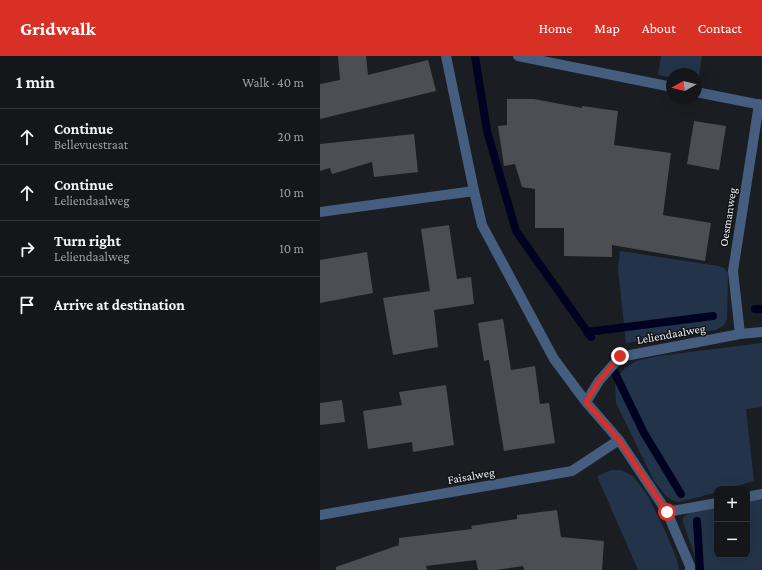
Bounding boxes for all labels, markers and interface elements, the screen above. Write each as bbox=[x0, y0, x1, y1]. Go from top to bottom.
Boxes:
text: Gridwalk bbox=[20, 18, 96, 39]
text: Home bbox=[539, 20, 572, 36]
text: Map bbox=[594, 20, 620, 36]
text: About bbox=[642, 20, 676, 36]
text: Contact bbox=[698, 20, 742, 36]
north arrow bbox=[666, 68, 702, 104]
text: 1 min bbox=[16, 73, 55, 92]
text: Walk · 40 m bbox=[242, 75, 304, 90]
text: Continue bbox=[54, 121, 113, 137]
icon: ahead bbox=[16, 126, 38, 148]
text: 20 m bbox=[278, 129, 304, 144]
text: Bellevuestraat bbox=[54, 137, 128, 152]
text: Continue bbox=[54, 177, 113, 193]
icon: ahead bbox=[16, 182, 38, 204]
text: 10 m bbox=[279, 185, 304, 200]
street label: Oesmanweg bbox=[716, 186, 740, 247]
text: Leliendaalweg bbox=[54, 193, 129, 208]
text: Turn right bbox=[54, 233, 121, 249]
icon: right bbox=[16, 238, 38, 260]
text: 10 m bbox=[279, 241, 304, 256]
text: Leliendaalweg bbox=[54, 249, 129, 264]
icon: arrive bbox=[16, 294, 38, 316]
text: Arrive at destination bbox=[54, 297, 185, 313]
street label: Leliendaalweg bbox=[635, 321, 707, 347]
route end bbox=[611, 347, 629, 365]
street label: Faisalweg bbox=[446, 465, 496, 487]
map controls bbox=[714, 486, 750, 558]
button: + bbox=[714, 486, 750, 522]
route start bbox=[658, 503, 676, 521]
button: − bbox=[714, 522, 750, 558]

